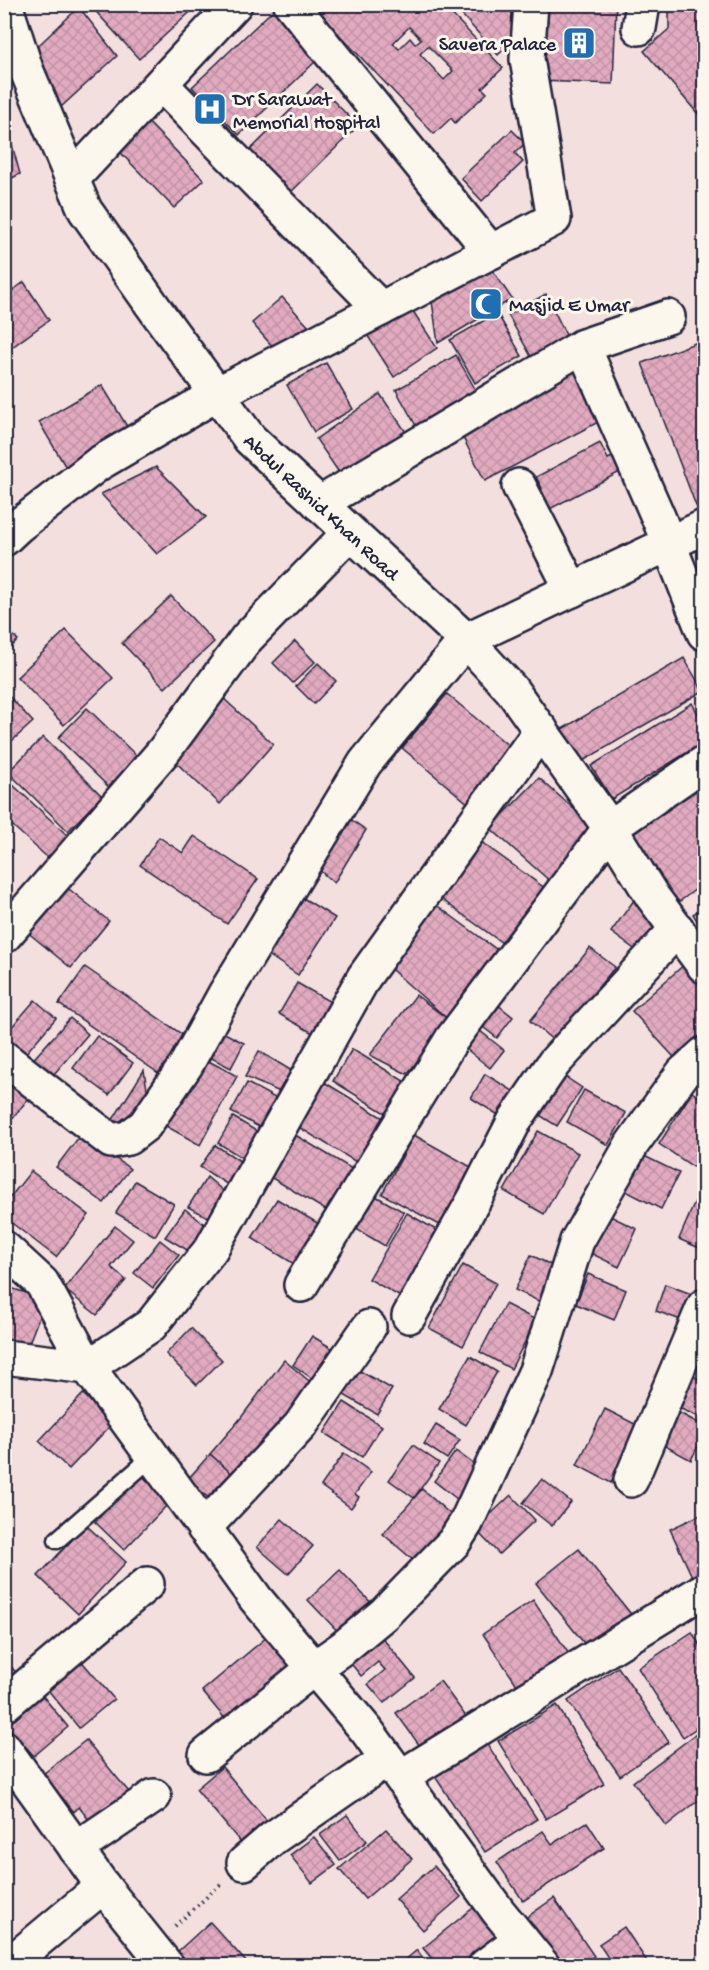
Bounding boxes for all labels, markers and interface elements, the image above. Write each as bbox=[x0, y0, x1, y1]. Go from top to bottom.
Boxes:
building icon: Savera Palace bbox=[561, 25, 597, 61]
place label: Savera Palace bbox=[439, 35, 557, 58]
place label: Dr Sarawat Memorial Hospital bbox=[231, 90, 380, 136]
hospital icon: Dr Sarawat Memorial Hospital bbox=[192, 91, 228, 127]
mosque icon: Masjid E Umar bbox=[468, 286, 504, 322]
place label: Masjid E Umar bbox=[509, 296, 631, 319]
street label: Abdul Rashid Khan Road bbox=[237, 431, 404, 588]

